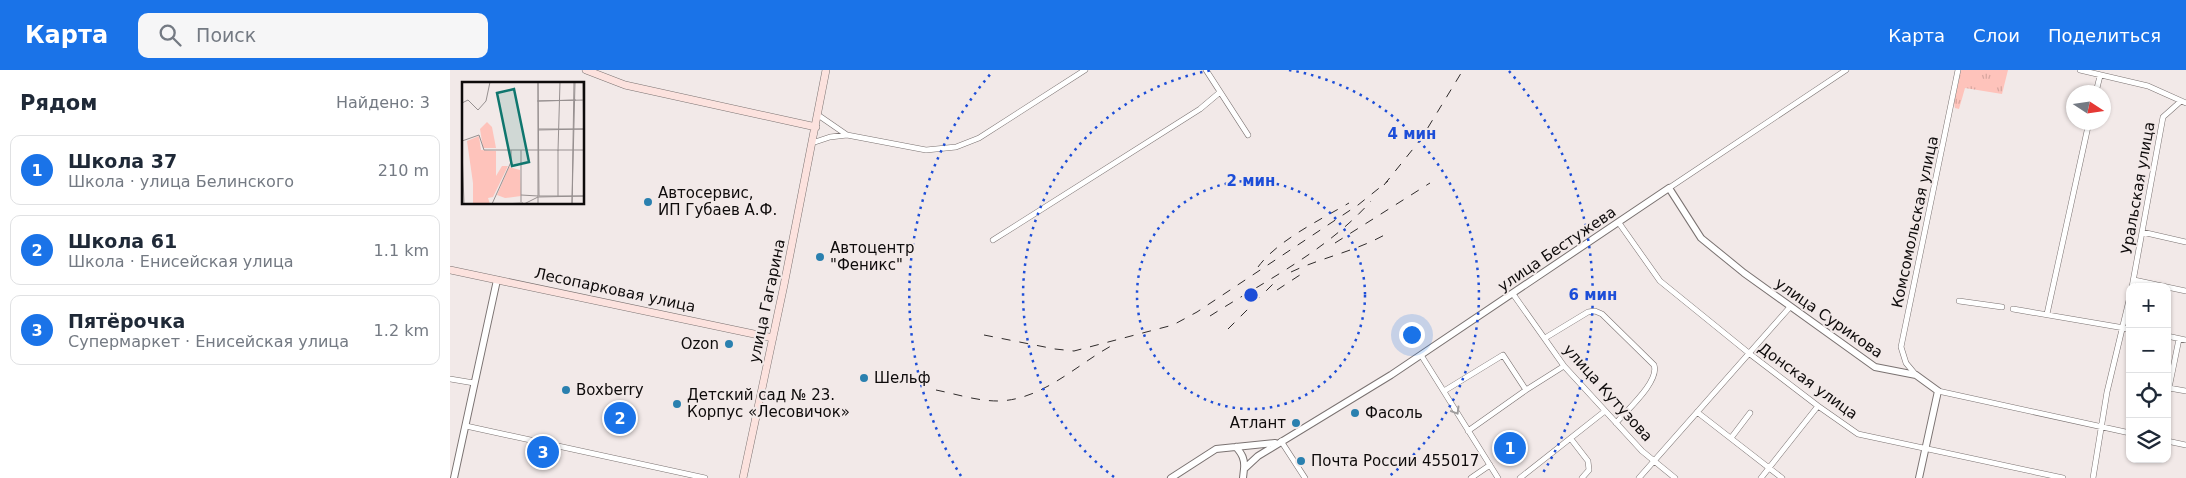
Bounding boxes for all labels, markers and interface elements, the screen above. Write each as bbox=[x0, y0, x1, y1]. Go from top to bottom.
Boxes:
search box bbox=[138, 13, 488, 58]
text: Карта bbox=[25, 21, 108, 49]
icon: search bbox=[156, 21, 184, 49]
text: Поиск bbox=[196, 24, 256, 46]
text: Карта bbox=[1888, 25, 1945, 46]
text: Слои bbox=[1973, 25, 2020, 46]
text: Поделиться bbox=[2048, 25, 2161, 46]
inset map bbox=[462, 82, 585, 205]
north arrow bbox=[2066, 85, 2111, 130]
text: Рядом bbox=[20, 91, 97, 115]
text: Найдено: 3 bbox=[336, 93, 430, 112]
street label: Уральская улица bbox=[2117, 120, 2159, 256]
text: 4 мин bbox=[1388, 125, 1436, 143]
street label: Комсомольская улица bbox=[1888, 134, 1942, 310]
text: Школа 37 bbox=[68, 150, 177, 172]
text: 1 bbox=[31, 161, 43, 180]
text: 210 m bbox=[378, 161, 429, 180]
text: Школа · улица Белинского bbox=[68, 172, 294, 191]
text: 2 мин bbox=[1227, 172, 1275, 190]
place label: Автосервис, ИП Губаев А.Ф. bbox=[658, 184, 777, 219]
marker: Автосервис, ИП Губаев А.Ф. bbox=[642, 196, 654, 208]
street label: улица Бестужева bbox=[1495, 203, 1619, 295]
text: Школа 61 bbox=[68, 230, 177, 252]
street label: улица Гагарина bbox=[745, 237, 789, 365]
place label: Автоцентр "Феникс" bbox=[830, 239, 915, 274]
text: 2 bbox=[31, 241, 43, 260]
text: 1.1 km bbox=[374, 241, 429, 260]
marker: Автоцентр "Феникс" bbox=[814, 251, 826, 263]
text: Школа · Енисейская улица bbox=[68, 252, 294, 271]
street label: Лесопарковая улица bbox=[533, 264, 697, 316]
street label: улица Сурикова bbox=[1772, 274, 1886, 362]
map controls bbox=[2126, 283, 2171, 463]
button: + bbox=[2126, 283, 2171, 328]
centre of rings bbox=[1242, 286, 1260, 304]
text: 6 мин bbox=[1569, 286, 1617, 304]
text: Пятёрочка bbox=[68, 310, 185, 332]
text: 3 bbox=[31, 321, 43, 340]
text: 1.2 km bbox=[374, 321, 429, 340]
your location bbox=[1399, 322, 1425, 348]
button: − bbox=[2126, 328, 2171, 373]
text: Супермаркет · Енисейская улица bbox=[68, 332, 349, 351]
place label: Ozon bbox=[681, 335, 719, 353]
marker: Ozon bbox=[723, 338, 735, 350]
street label: Донская улица bbox=[1755, 339, 1861, 423]
street label: улица Кутузова bbox=[1560, 341, 1656, 445]
place label: Шельф bbox=[874, 369, 931, 387]
marker: Шельф bbox=[858, 372, 870, 384]
button: locate bbox=[2126, 373, 2171, 418]
place label: Boxberry bbox=[576, 381, 644, 399]
marker: Boxberry bbox=[560, 384, 572, 396]
place label: Детский сад № 23. Корпус «Лесовичок» bbox=[687, 386, 850, 421]
marker: Детский сад № 23. Корпус «Лесовичок» bbox=[671, 398, 683, 410]
pin: 2 bbox=[604, 399, 636, 437]
place label: Фасоль bbox=[1365, 404, 1423, 422]
one-way arrow bbox=[1450, 406, 1460, 415]
marker: Фасоль bbox=[1349, 407, 1361, 419]
place label: Атлант bbox=[1230, 414, 1286, 432]
marker: Атлант bbox=[1290, 417, 1302, 429]
button: layers bbox=[2126, 418, 2171, 463]
pin: 1 bbox=[1494, 429, 1526, 467]
pin: 3 bbox=[527, 433, 559, 471]
place label: Почта России 455017 bbox=[1311, 452, 1479, 470]
marker: Почта России 455017 bbox=[1295, 455, 1307, 467]

